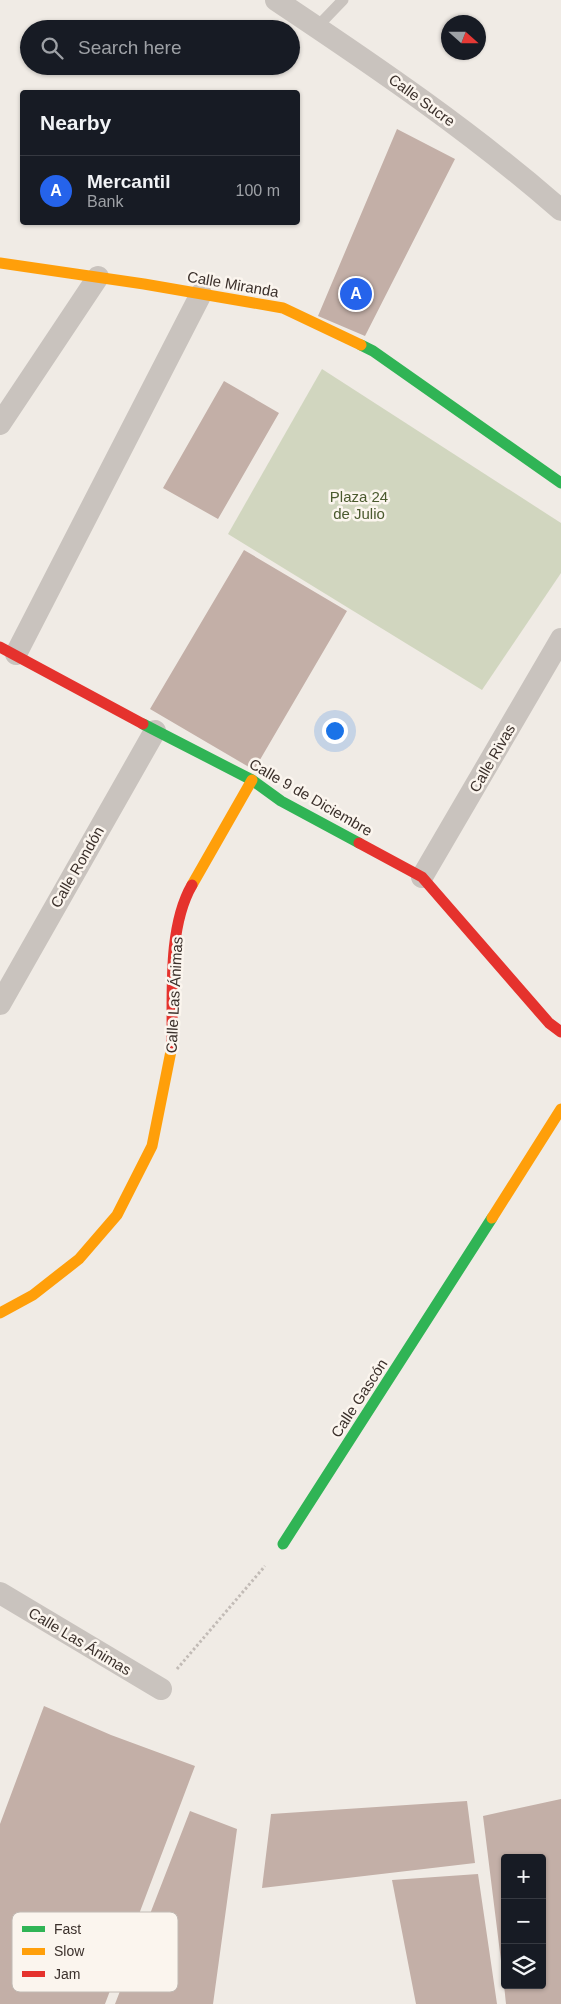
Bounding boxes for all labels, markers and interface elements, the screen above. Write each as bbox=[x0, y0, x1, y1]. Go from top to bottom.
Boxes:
north arrow bbox=[441, 15, 486, 60]
search box bbox=[20, 20, 300, 75]
icon: search bbox=[38, 34, 66, 62]
text: Search here bbox=[78, 37, 182, 58]
street label: Calle Sucre bbox=[386, 70, 458, 130]
text: Nearby bbox=[40, 111, 111, 134]
text: Mercantil bbox=[87, 171, 170, 192]
text: A bbox=[50, 182, 62, 199]
text: 100 m bbox=[236, 182, 280, 199]
text: Bank bbox=[87, 193, 123, 210]
street label: Calle Miranda bbox=[186, 268, 281, 301]
pin: A bbox=[340, 275, 372, 313]
park label: Plaza 24 de Julio bbox=[330, 488, 388, 522]
your location bbox=[322, 718, 348, 744]
street label: Calle Rivas bbox=[466, 721, 518, 795]
street label: Calle 9 de Diciembre bbox=[246, 755, 376, 839]
street label: Calle Rondón bbox=[47, 823, 107, 911]
street label: Calle Las Ánimas bbox=[162, 936, 186, 1054]
street label: Calle Gascón bbox=[327, 1356, 391, 1440]
street label: Calle Las Ánimas bbox=[26, 1604, 134, 1678]
map controls bbox=[501, 1854, 546, 1989]
button: + bbox=[501, 1854, 546, 1899]
button: − bbox=[501, 1899, 546, 1944]
legend bbox=[12, 1912, 178, 1992]
text: Fast bbox=[54, 1921, 81, 1937]
text: Slow bbox=[54, 1943, 85, 1959]
button: layers bbox=[501, 1944, 546, 1989]
text: Jam bbox=[54, 1966, 80, 1982]

